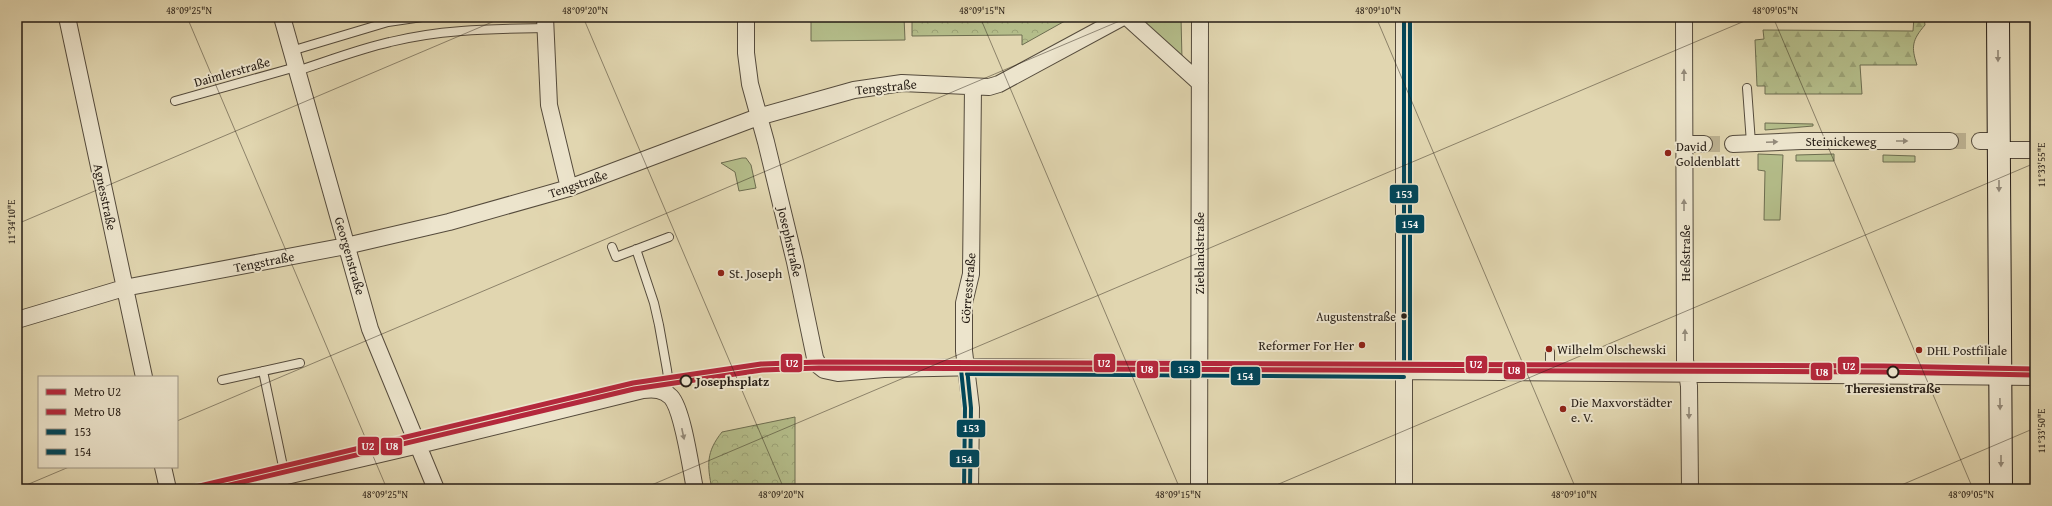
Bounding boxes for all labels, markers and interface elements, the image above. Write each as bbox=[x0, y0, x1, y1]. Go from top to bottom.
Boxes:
text: 48°09'25"N bbox=[166, 3, 212, 18]
text: 48°09'20"N bbox=[562, 3, 608, 18]
text: 48°09'15"N bbox=[959, 3, 1005, 18]
text: 48°09'10"N bbox=[1355, 3, 1401, 18]
text: 48°09'05"N bbox=[1752, 3, 1798, 18]
one-way arrow bbox=[1995, 50, 2001, 63]
street label: Daimlerstraße bbox=[192, 52, 272, 92]
one-way arrow bbox=[1681, 68, 1687, 81]
street label: Tengstraße bbox=[854, 74, 918, 100]
street label: Steinickeweg bbox=[1805, 132, 1877, 151]
place label: David Goldenblatt bbox=[1676, 137, 1740, 171]
one-way arrow bbox=[1896, 138, 1909, 144]
one-way arrow bbox=[1766, 139, 1778, 146]
text: 11°33'55"E bbox=[2034, 143, 2049, 187]
marker: David Goldenblatt bbox=[1663, 148, 1673, 158]
street label: Agnesstraße bbox=[89, 162, 121, 232]
street label: Tengstraße bbox=[546, 165, 610, 203]
one-way arrow bbox=[1996, 180, 2002, 193]
line badge: 153 bbox=[1389, 184, 1419, 204]
text: 153 bbox=[1395, 186, 1413, 202]
one-way arrow bbox=[1681, 198, 1687, 211]
text: 11°34'10"E bbox=[4, 200, 19, 244]
street label: Josephstraße bbox=[772, 203, 807, 279]
street label: Zieblandstraße bbox=[1190, 212, 1209, 294]
line badge: 154 bbox=[1395, 214, 1425, 234]
street label: Georgenstraße bbox=[330, 215, 370, 297]
text: 154 bbox=[1401, 216, 1419, 232]
street label: Heßstraße bbox=[1676, 224, 1695, 282]
street label: Tengstraße bbox=[232, 247, 296, 277]
street label: Görresstraße bbox=[955, 252, 981, 324]
place label: St. Joseph bbox=[729, 264, 783, 283]
marker: St. Joseph bbox=[716, 268, 726, 278]
place label: Augustenstraße bbox=[1316, 308, 1396, 325]
marker: Augustenstraße bbox=[1399, 311, 1409, 321]
one-way arrow bbox=[1682, 328, 1688, 341]
place label: Reformer For Her bbox=[1259, 336, 1355, 355]
marker: Reformer For Her bbox=[1357, 340, 1367, 350]
place label: Wilhelm Olschewski bbox=[1557, 340, 1667, 359]
place label: DHL Postfiliale bbox=[1927, 341, 2007, 360]
marker: Wilhelm Olschewski bbox=[1544, 344, 1554, 354]
marker: DHL Postfiliale bbox=[1914, 345, 1924, 355]
line badge: U2 bbox=[780, 353, 803, 373]
line badge: U2 bbox=[1093, 353, 1116, 373]
text: U2 bbox=[785, 355, 799, 371]
text: U2 bbox=[1097, 355, 1111, 371]
line badge: U2 bbox=[1465, 355, 1488, 374]
text: U2 bbox=[1469, 356, 1483, 372]
line badge: U2 bbox=[1837, 356, 1860, 375]
text: U2 bbox=[1842, 358, 1856, 374]
line badge: U8 bbox=[1136, 360, 1159, 379]
line badge: 153 bbox=[1170, 360, 1201, 379]
text: U8 bbox=[1140, 361, 1154, 377]
text: 153 bbox=[1177, 361, 1195, 377]
line badge: U8 bbox=[1503, 361, 1526, 380]
text: U8 bbox=[1507, 362, 1521, 378]
line badge: U8 bbox=[1810, 362, 1833, 381]
text: U8 bbox=[1815, 364, 1829, 380]
marker: Theresienstraße bbox=[1886, 365, 1900, 379]
line badge: 154 bbox=[1230, 366, 1261, 386]
text: 154 bbox=[1236, 368, 1254, 384]
place label: Josephsplatz bbox=[694, 372, 769, 391]
marker: Josephsplatz bbox=[679, 374, 693, 388]
legend bbox=[38, 376, 178, 468]
place label: Theresienstraße bbox=[1845, 379, 1941, 398]
text: Metro U2 bbox=[74, 383, 121, 400]
place label: Die Maxvorstädter e. V. bbox=[1571, 393, 1673, 427]
one-way arrow bbox=[1997, 398, 2003, 411]
text: Metro U8 bbox=[74, 403, 121, 420]
marker: Die Maxvorstädter e. V. bbox=[1558, 404, 1568, 414]
one-way arrow bbox=[1686, 407, 1692, 420]
text: 11°33'50"E bbox=[2034, 409, 2049, 453]
line badge: 153 bbox=[956, 419, 986, 438]
text: 153 bbox=[962, 420, 980, 436]
text: 153 bbox=[74, 423, 92, 440]
one-way arrow bbox=[681, 428, 687, 440]
line badge: U2 bbox=[357, 436, 380, 456]
line badge: U8 bbox=[380, 437, 403, 456]
text: U2 bbox=[361, 438, 375, 454]
text: U8 bbox=[385, 438, 399, 454]
text: 154 bbox=[74, 443, 92, 460]
line badge: 154 bbox=[949, 449, 980, 468]
text: 154 bbox=[955, 451, 973, 467]
one-way arrow bbox=[1998, 455, 2004, 468]
text: 48°09'25"N bbox=[362, 487, 408, 502]
text: 48°09'20"N bbox=[758, 487, 804, 502]
text: 48°09'15"N bbox=[1155, 487, 1201, 502]
text: 48°09'10"N bbox=[1551, 487, 1597, 502]
text: 48°09'05"N bbox=[1948, 487, 1994, 502]

